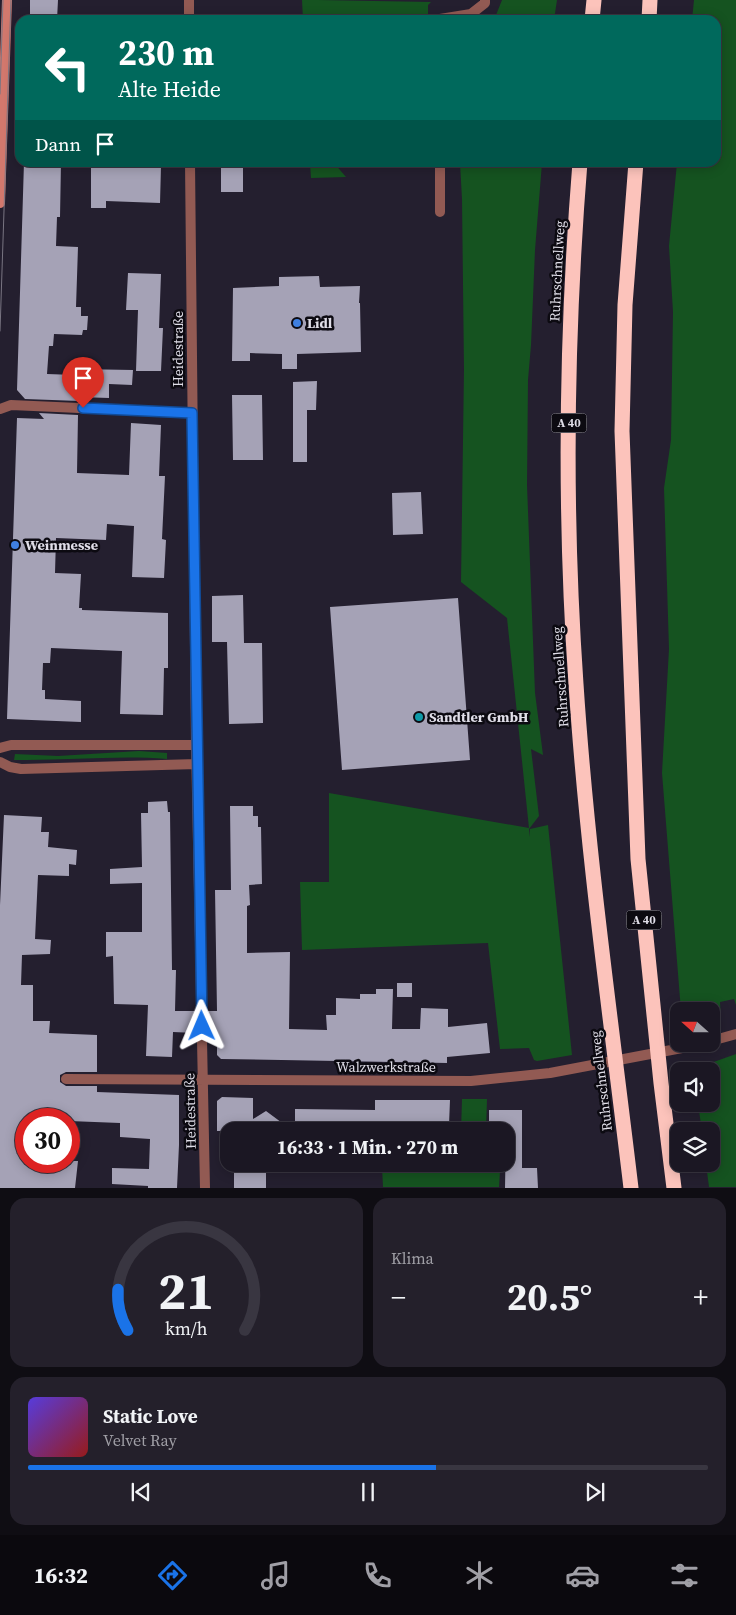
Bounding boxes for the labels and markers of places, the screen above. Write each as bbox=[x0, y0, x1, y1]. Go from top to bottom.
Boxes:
place label: Lidl bbox=[307, 313, 333, 333]
marker: Lidl bbox=[291, 317, 303, 329]
pin bbox=[62, 357, 104, 408]
place label: Weinmesse bbox=[25, 535, 98, 555]
marker: Weinmesse bbox=[9, 539, 21, 551]
place label: Sandtler GmbH bbox=[429, 707, 529, 727]
marker: Sandtler GmbH bbox=[413, 711, 425, 723]

